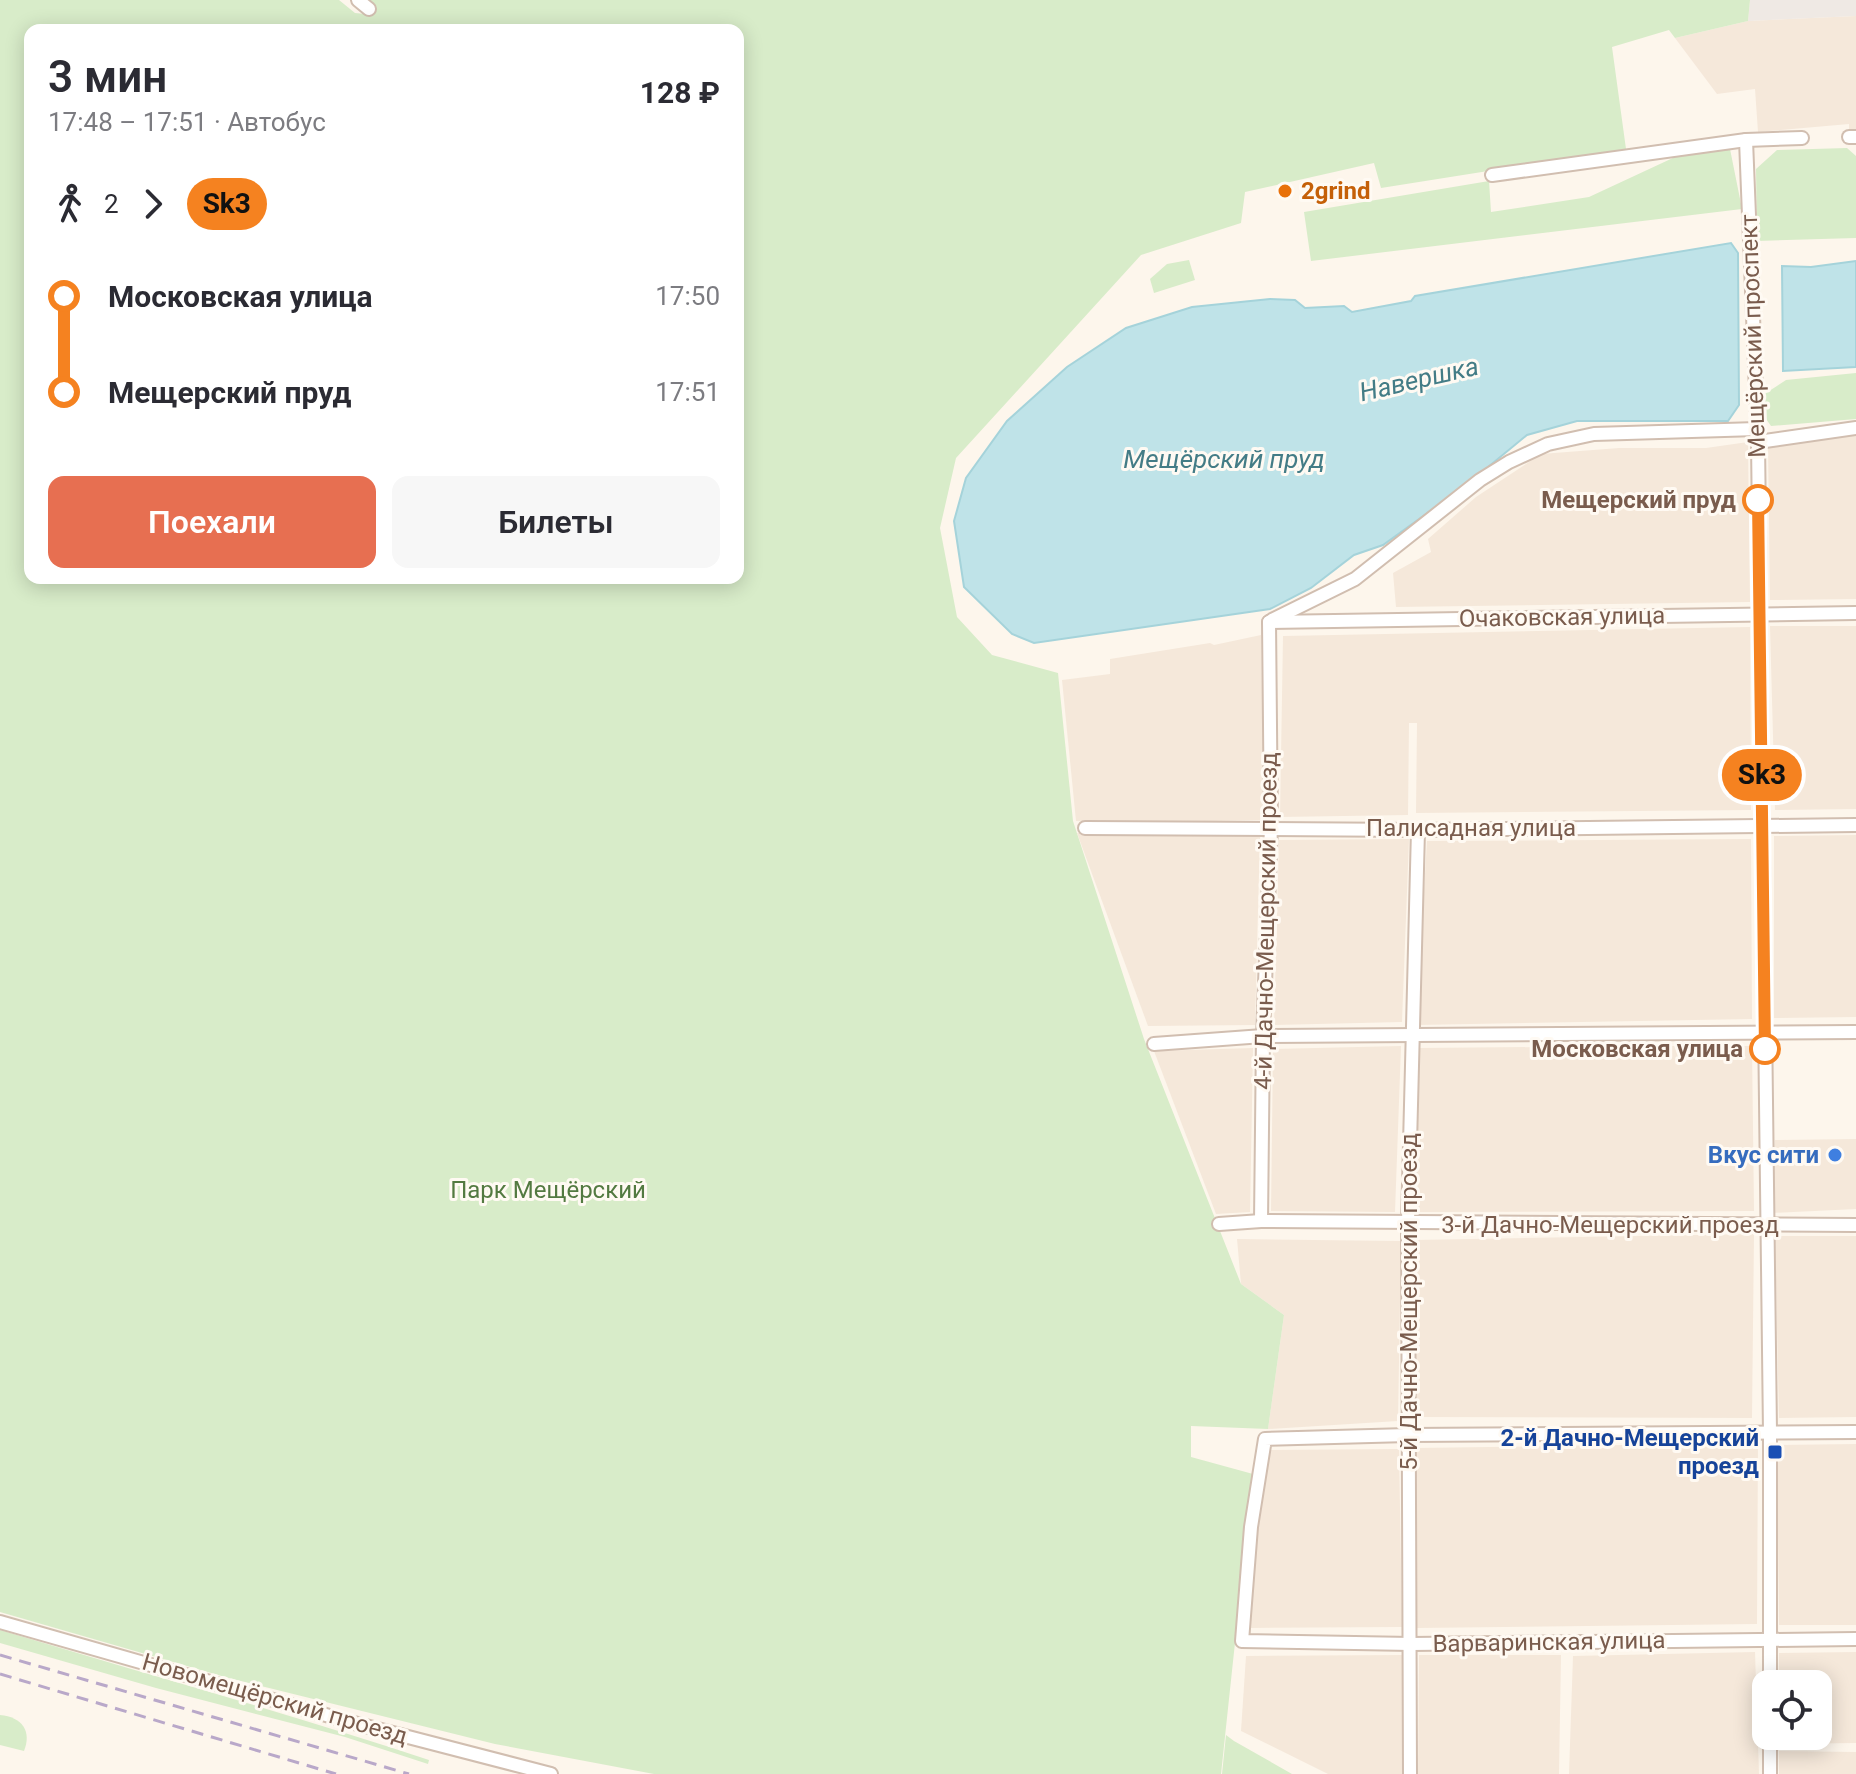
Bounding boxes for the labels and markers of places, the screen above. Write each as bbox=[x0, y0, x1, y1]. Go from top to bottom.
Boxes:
place label: 2grind bbox=[1301, 177, 1371, 205]
marker: 2grind bbox=[1276, 182, 1294, 200]
marker: Мещерский пруд bbox=[1743, 485, 1773, 515]
place label: Мещерский пруд bbox=[1541, 486, 1736, 514]
marker: Московская улица bbox=[1750, 1034, 1780, 1064]
place label: Московская улица bbox=[1531, 1035, 1743, 1063]
place label: Вкус сити bbox=[1708, 1141, 1819, 1169]
marker: Вкус сити bbox=[1826, 1146, 1844, 1164]
place label: 2-й Дачно-Мещерский проезд bbox=[1500, 1424, 1759, 1480]
marker: 2-й Дачно-Мещерский проезд bbox=[1766, 1443, 1784, 1461]

